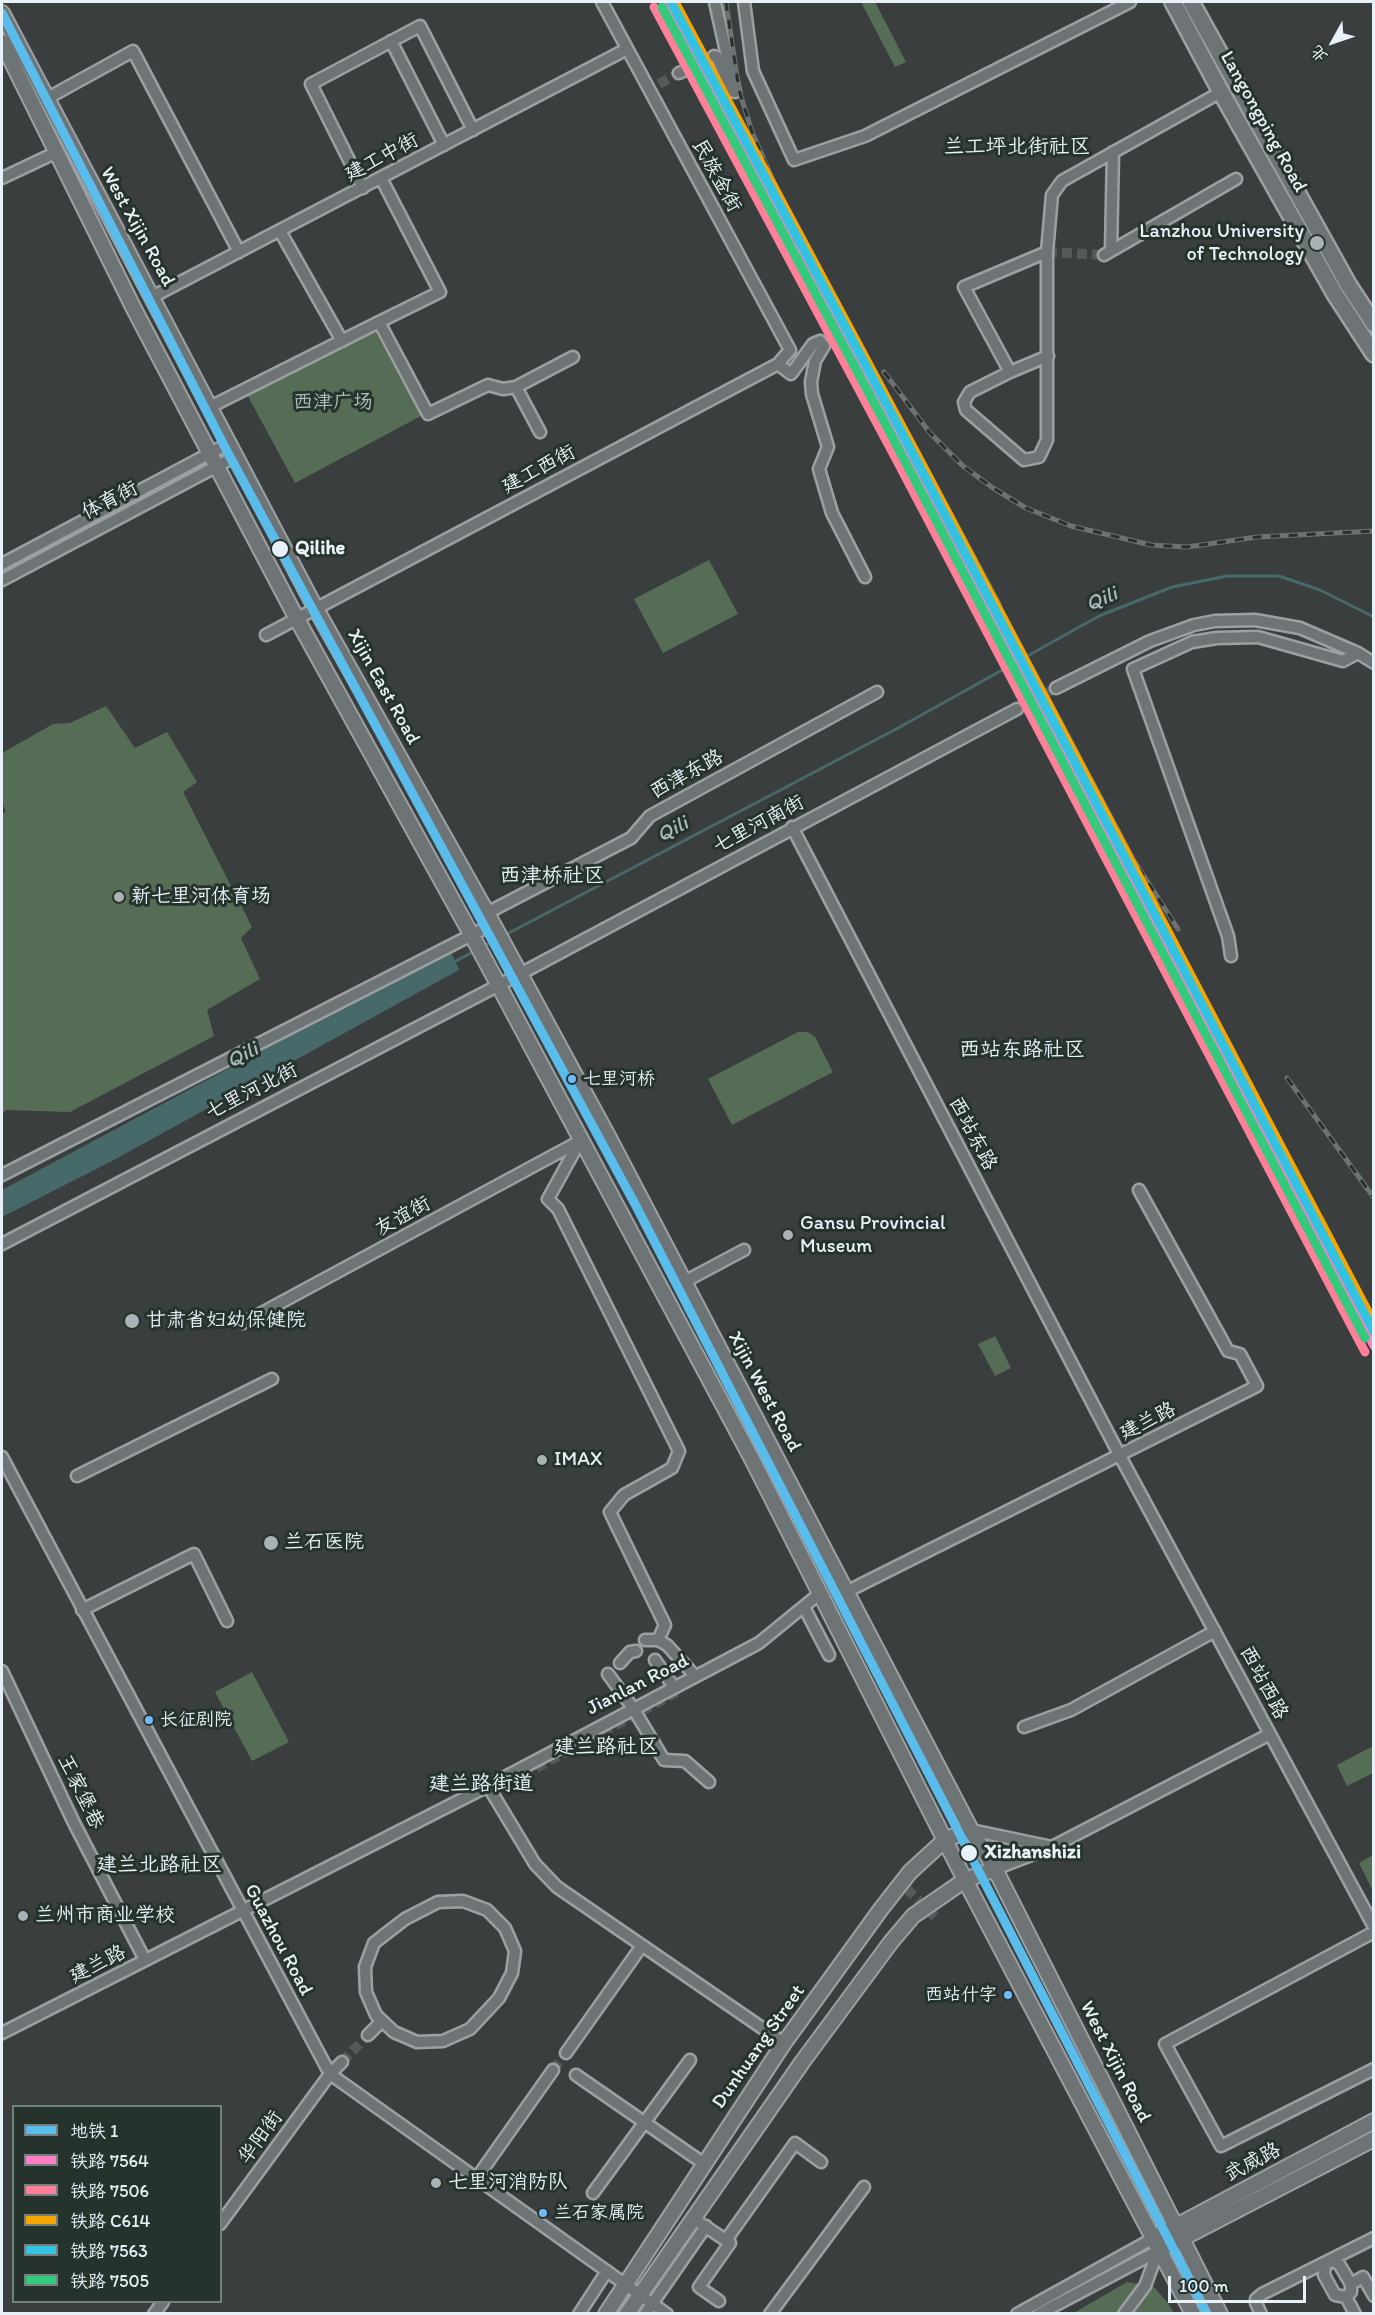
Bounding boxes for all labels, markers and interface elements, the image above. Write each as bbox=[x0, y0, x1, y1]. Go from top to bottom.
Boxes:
north arrow bbox=[1303, 12, 1363, 72]
text: 北 bbox=[1306, 42, 1331, 66]
street label: Langongping Road bbox=[1214, 47, 1312, 197]
street label: 建工中街 bbox=[341, 129, 423, 187]
street label: 民族金街 bbox=[686, 135, 746, 217]
district label: 兰工坪北街社区 bbox=[944, 135, 1090, 161]
street label: West Xijin Road bbox=[94, 163, 180, 291]
place label: Lanzhou University of Technology bbox=[1139, 220, 1304, 267]
marker: Lanzhou University of Technology bbox=[1308, 234, 1326, 252]
park label: 西津广场 bbox=[293, 391, 373, 415]
street label: 建工西街 bbox=[498, 441, 580, 499]
street label: 体育街 bbox=[78, 477, 142, 525]
place label: Qilihe bbox=[295, 537, 345, 561]
marker: Qilihe bbox=[270, 539, 290, 559]
water label: Qili bbox=[1082, 582, 1122, 618]
street label: Xijin East Road bbox=[341, 625, 425, 749]
street label: 西津东路 bbox=[646, 745, 728, 805]
street label: 七里河南街 bbox=[709, 791, 809, 859]
water label: Qili bbox=[653, 811, 693, 849]
district label: 西津桥社区 bbox=[500, 864, 604, 890]
place label: 新七里河体育场 bbox=[131, 885, 271, 909]
marker: 新七里河体育场 bbox=[112, 890, 126, 904]
water label: Qili bbox=[223, 1037, 263, 1075]
district label: 西站东路社区 bbox=[959, 1038, 1085, 1064]
street label: 七里河北街 bbox=[202, 1059, 302, 1125]
place label: 七里河桥 bbox=[583, 1068, 655, 1090]
marker: 七里河桥 bbox=[566, 1073, 578, 1085]
street label: 西站东路 bbox=[943, 1093, 1001, 1175]
street label: 友谊街 bbox=[371, 1192, 435, 1242]
place label: Gansu Provincial Museum bbox=[800, 1212, 946, 1259]
marker: Gansu Provincial Museum bbox=[781, 1228, 795, 1242]
place label: 甘肃省妇幼保健院 bbox=[146, 1309, 306, 1333]
marker: 甘肃省妇幼保健院 bbox=[123, 1312, 141, 1330]
street label: Xijin West Road bbox=[722, 1328, 806, 1456]
street label: 建兰路 bbox=[1116, 1398, 1180, 1446]
place label: IMAX bbox=[554, 1448, 602, 1472]
marker: IMAX bbox=[535, 1453, 549, 1467]
place label: 兰石医院 bbox=[284, 1531, 364, 1555]
marker: 兰石医院 bbox=[262, 1534, 280, 1552]
street label: 西站西路 bbox=[1234, 1642, 1292, 1724]
street label: Jianlan Road bbox=[583, 1649, 693, 1721]
place label: 长征剧院 bbox=[160, 1709, 232, 1731]
marker: 长征剧院 bbox=[143, 1714, 155, 1726]
district label: 建兰路社区 bbox=[554, 1735, 658, 1761]
street label: 王家堡巷 bbox=[52, 1751, 108, 1833]
district label: 建兰路街道 bbox=[429, 1772, 533, 1798]
place label: Xizhanshizi bbox=[984, 1841, 1081, 1865]
marker: Xizhanshizi bbox=[959, 1843, 979, 1863]
district label: 建兰北路社区 bbox=[96, 1853, 222, 1879]
street label: Guazhou Road bbox=[239, 1880, 317, 2000]
place label: 兰州市商业学校 bbox=[35, 1904, 175, 1928]
marker: 兰州市商业学校 bbox=[16, 1909, 30, 1923]
street label: 建兰路 bbox=[66, 1941, 130, 1989]
street label: Dunhuang Street bbox=[707, 1980, 811, 2114]
place label: 西站什字 bbox=[925, 1984, 997, 2006]
marker: 西站什字 bbox=[1002, 1989, 1014, 2001]
street label: West Xijin Road bbox=[1074, 1997, 1156, 2127]
legend bbox=[12, 2105, 222, 2303]
street label: 华阳街 bbox=[234, 2107, 288, 2169]
text: 地铁 1 bbox=[70, 2120, 118, 2142]
street label: 武威路 bbox=[1221, 2138, 1285, 2188]
text: 铁路 7564 bbox=[70, 2150, 149, 2172]
place label: 七里河消防队 bbox=[448, 2171, 568, 2195]
marker: 七里河消防队 bbox=[429, 2176, 443, 2190]
text: 铁路 7506 bbox=[70, 2180, 149, 2202]
place label: 兰石家属院 bbox=[554, 2202, 644, 2224]
marker: 兰石家属院 bbox=[537, 2207, 549, 2219]
text: 铁路 C614 bbox=[70, 2210, 150, 2232]
text: 铁路 7563 bbox=[70, 2240, 148, 2262]
scale bar bbox=[1171, 2264, 1309, 2302]
text: 铁路 7505 bbox=[70, 2270, 149, 2292]
text: 100 m bbox=[1179, 2275, 1229, 2297]

